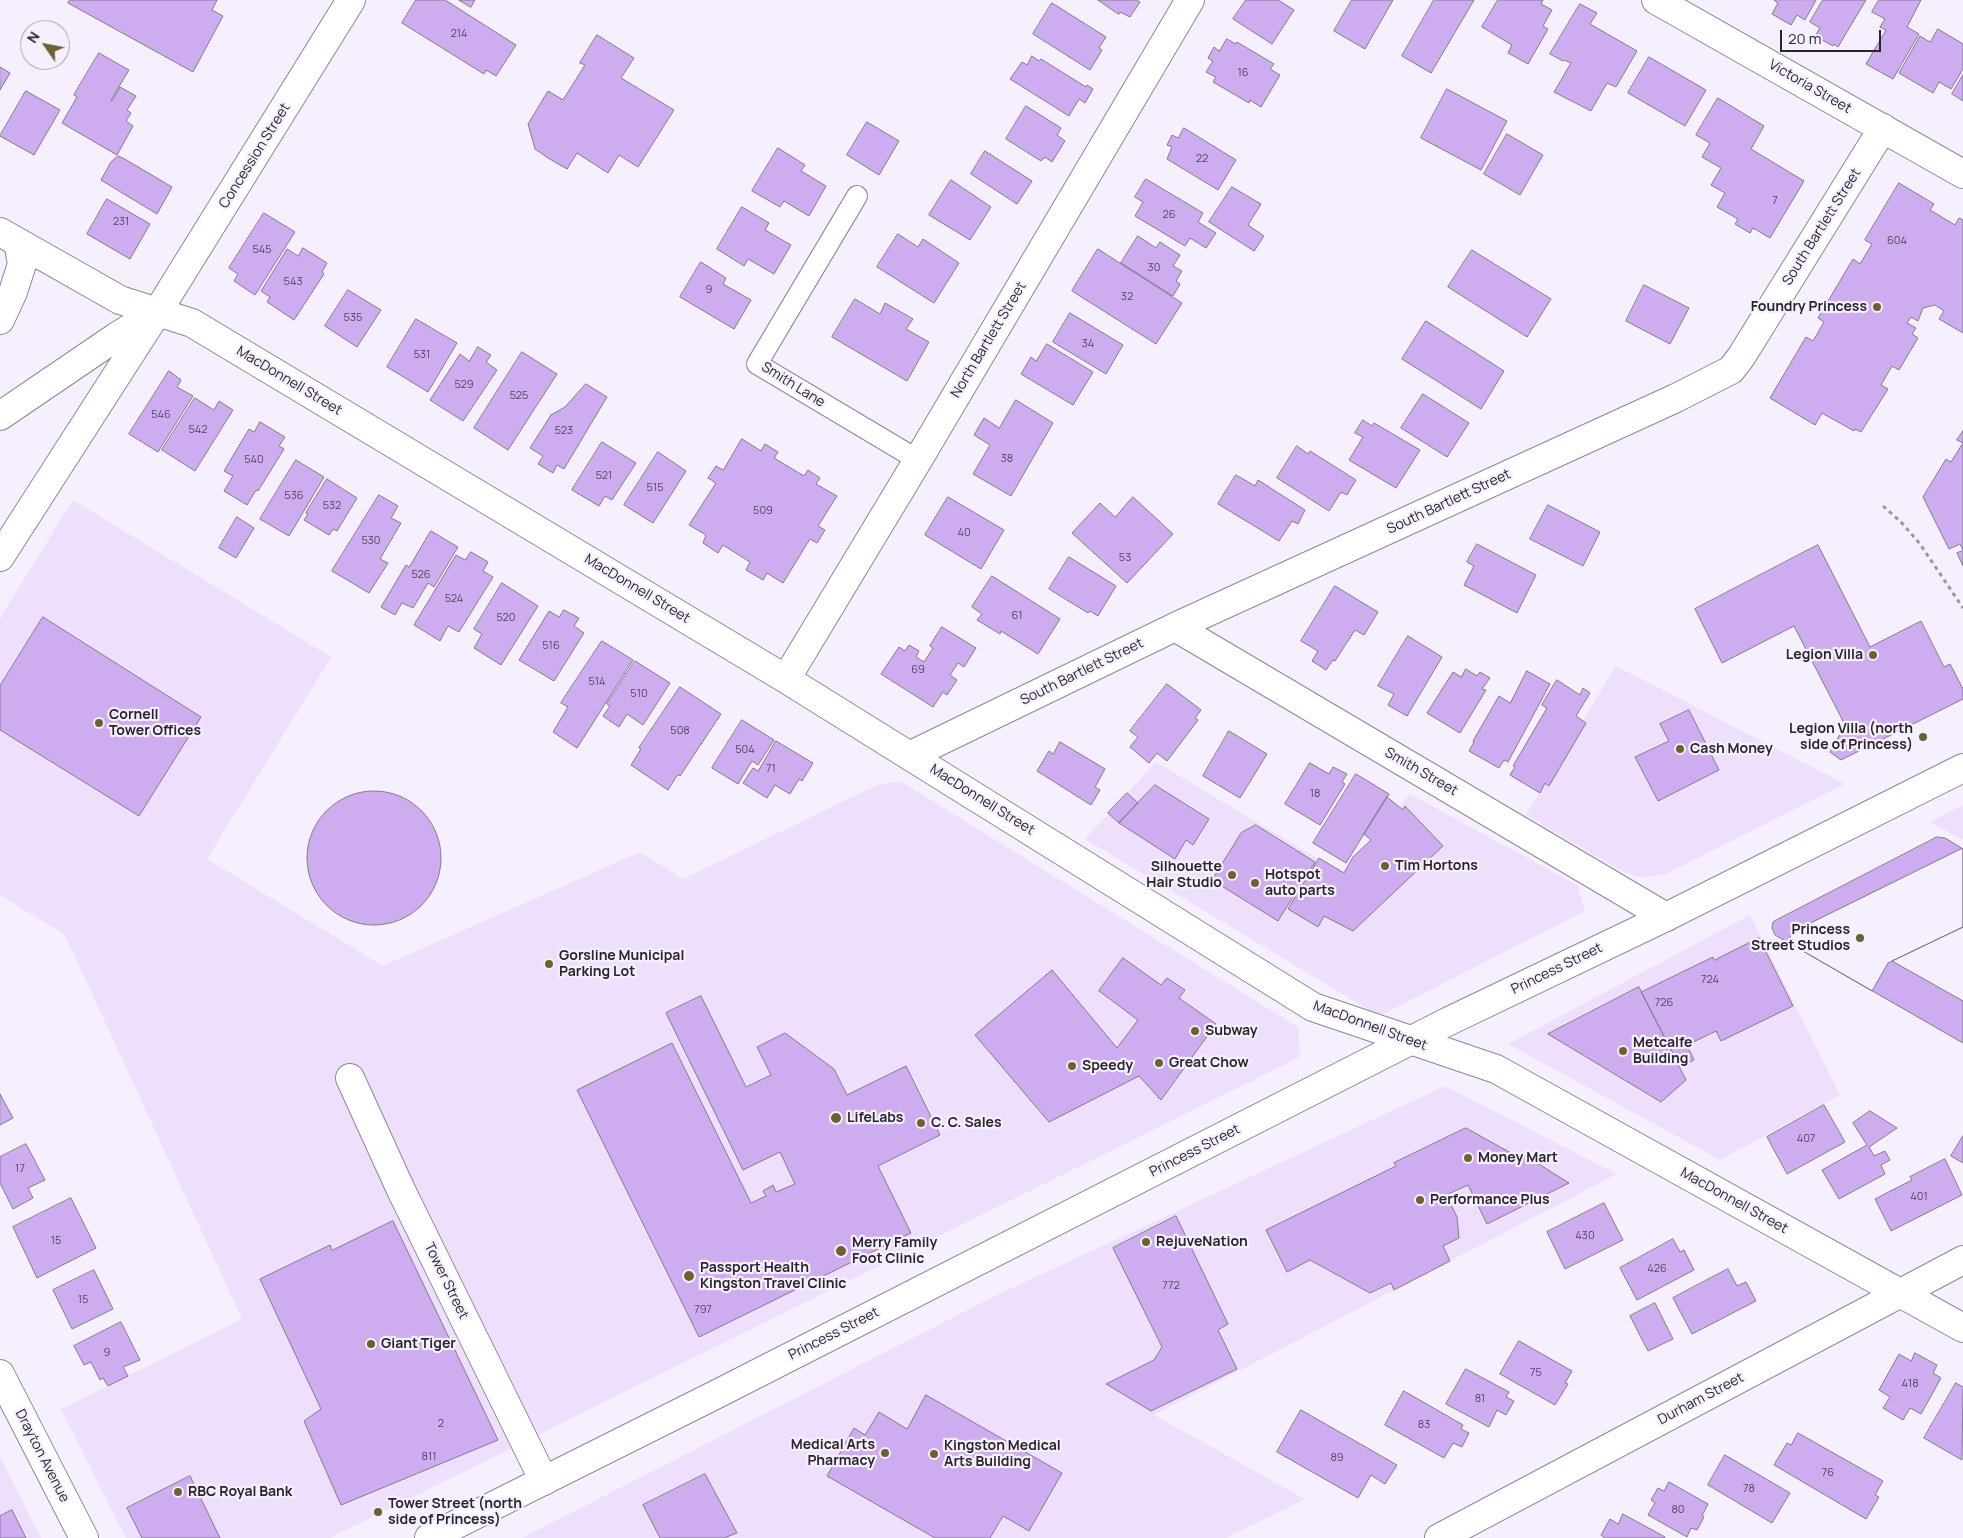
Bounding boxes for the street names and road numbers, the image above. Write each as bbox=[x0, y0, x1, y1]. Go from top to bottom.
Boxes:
street label: Victoria Street bbox=[1766, 57, 1854, 117]
street label: Concession Street bbox=[216, 100, 294, 212]
street label: South Bartlett Street bbox=[1779, 165, 1865, 289]
street label: North Bartlett Street bbox=[948, 279, 1030, 401]
street label: MacDonnell Street bbox=[233, 343, 345, 419]
street label: Smith Lane bbox=[758, 359, 828, 411]
street label: South Bartlett Street bbox=[1384, 466, 1514, 538]
street label: MacDonnell Street bbox=[581, 551, 693, 627]
street label: South Bartlett Street bbox=[1018, 635, 1146, 709]
street label: Smith Street bbox=[1381, 744, 1461, 800]
street label: MacDonnell Street bbox=[927, 761, 1037, 839]
street label: Princess Street bbox=[1509, 940, 1605, 998]
street label: MacDonnell Street bbox=[1311, 998, 1429, 1054]
street label: Princess Street bbox=[1147, 1121, 1243, 1181]
street label: MacDonnell Street bbox=[1677, 1165, 1791, 1237]
street label: Tower Street bbox=[420, 1240, 472, 1322]
street label: Princess Street bbox=[786, 1304, 882, 1364]
street label: Durham Street bbox=[1655, 1369, 1747, 1429]
street label: Drayton Avenue bbox=[11, 1407, 73, 1505]

